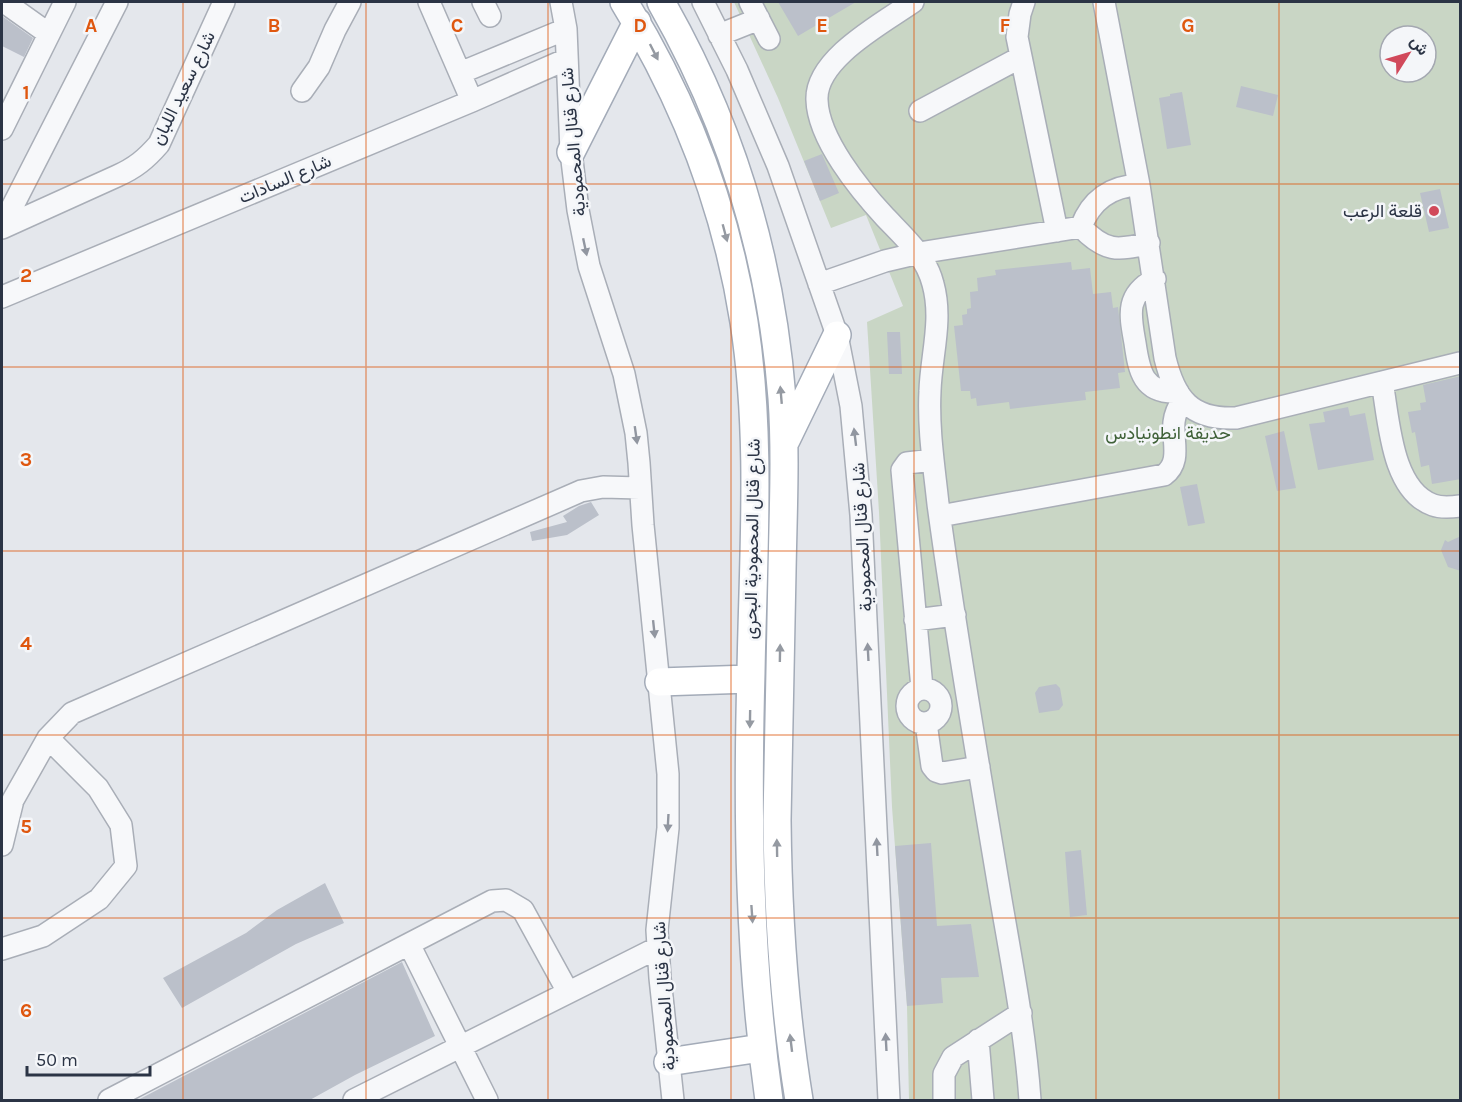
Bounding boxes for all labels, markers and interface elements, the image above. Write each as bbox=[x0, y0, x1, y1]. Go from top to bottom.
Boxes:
text: A bbox=[85, 14, 98, 37]
text: B bbox=[268, 14, 280, 37]
text: C bbox=[451, 14, 463, 37]
text: D bbox=[633, 14, 647, 37]
text: E bbox=[816, 14, 828, 37]
text: F bbox=[1000, 14, 1011, 37]
text: G bbox=[1181, 14, 1195, 37]
north arrow bbox=[1378, 24, 1438, 84]
street label: شارع سعيد اللبان bbox=[146, 28, 221, 149]
text: ش bbox=[1406, 32, 1433, 59]
one-way arrow bbox=[649, 44, 659, 61]
street label: شارع قنال المحمودية bbox=[556, 67, 591, 217]
text: 1 bbox=[22, 81, 30, 104]
street label: شارع السادات bbox=[235, 150, 335, 209]
place label: قلعة الرعب bbox=[1343, 200, 1422, 222]
marker: قلعة الرعب bbox=[1427, 204, 1441, 218]
one-way arrow bbox=[721, 224, 730, 242]
one-way arrow bbox=[580, 238, 590, 257]
text: 2 bbox=[20, 264, 32, 287]
one-way arrow bbox=[777, 386, 786, 405]
park label: حديقة انطونيادس bbox=[1105, 422, 1231, 444]
one-way arrow bbox=[631, 426, 640, 445]
one-way arrow bbox=[850, 427, 860, 446]
street label: شارع قنال المحمودية البحرى bbox=[739, 438, 766, 640]
text: 3 bbox=[20, 448, 32, 471]
street label: شارع قنال المحمودية bbox=[847, 462, 878, 612]
one-way arrow bbox=[649, 620, 659, 639]
text: 4 bbox=[20, 632, 32, 655]
one-way arrow bbox=[863, 643, 872, 662]
one-way arrow bbox=[776, 644, 785, 663]
one-way arrow bbox=[745, 710, 754, 729]
one-way arrow bbox=[664, 814, 673, 833]
text: 5 bbox=[20, 815, 32, 838]
one-way arrow bbox=[872, 838, 881, 857]
one-way arrow bbox=[772, 839, 782, 858]
one-way arrow bbox=[747, 905, 756, 924]
street label: شارع قنال المحمودية bbox=[648, 921, 681, 1071]
text: 6 bbox=[20, 999, 32, 1022]
one-way arrow bbox=[786, 1033, 796, 1052]
one-way arrow bbox=[881, 1033, 890, 1052]
scale bar bbox=[27, 1039, 150, 1077]
text: 50 m bbox=[36, 1049, 78, 1071]

